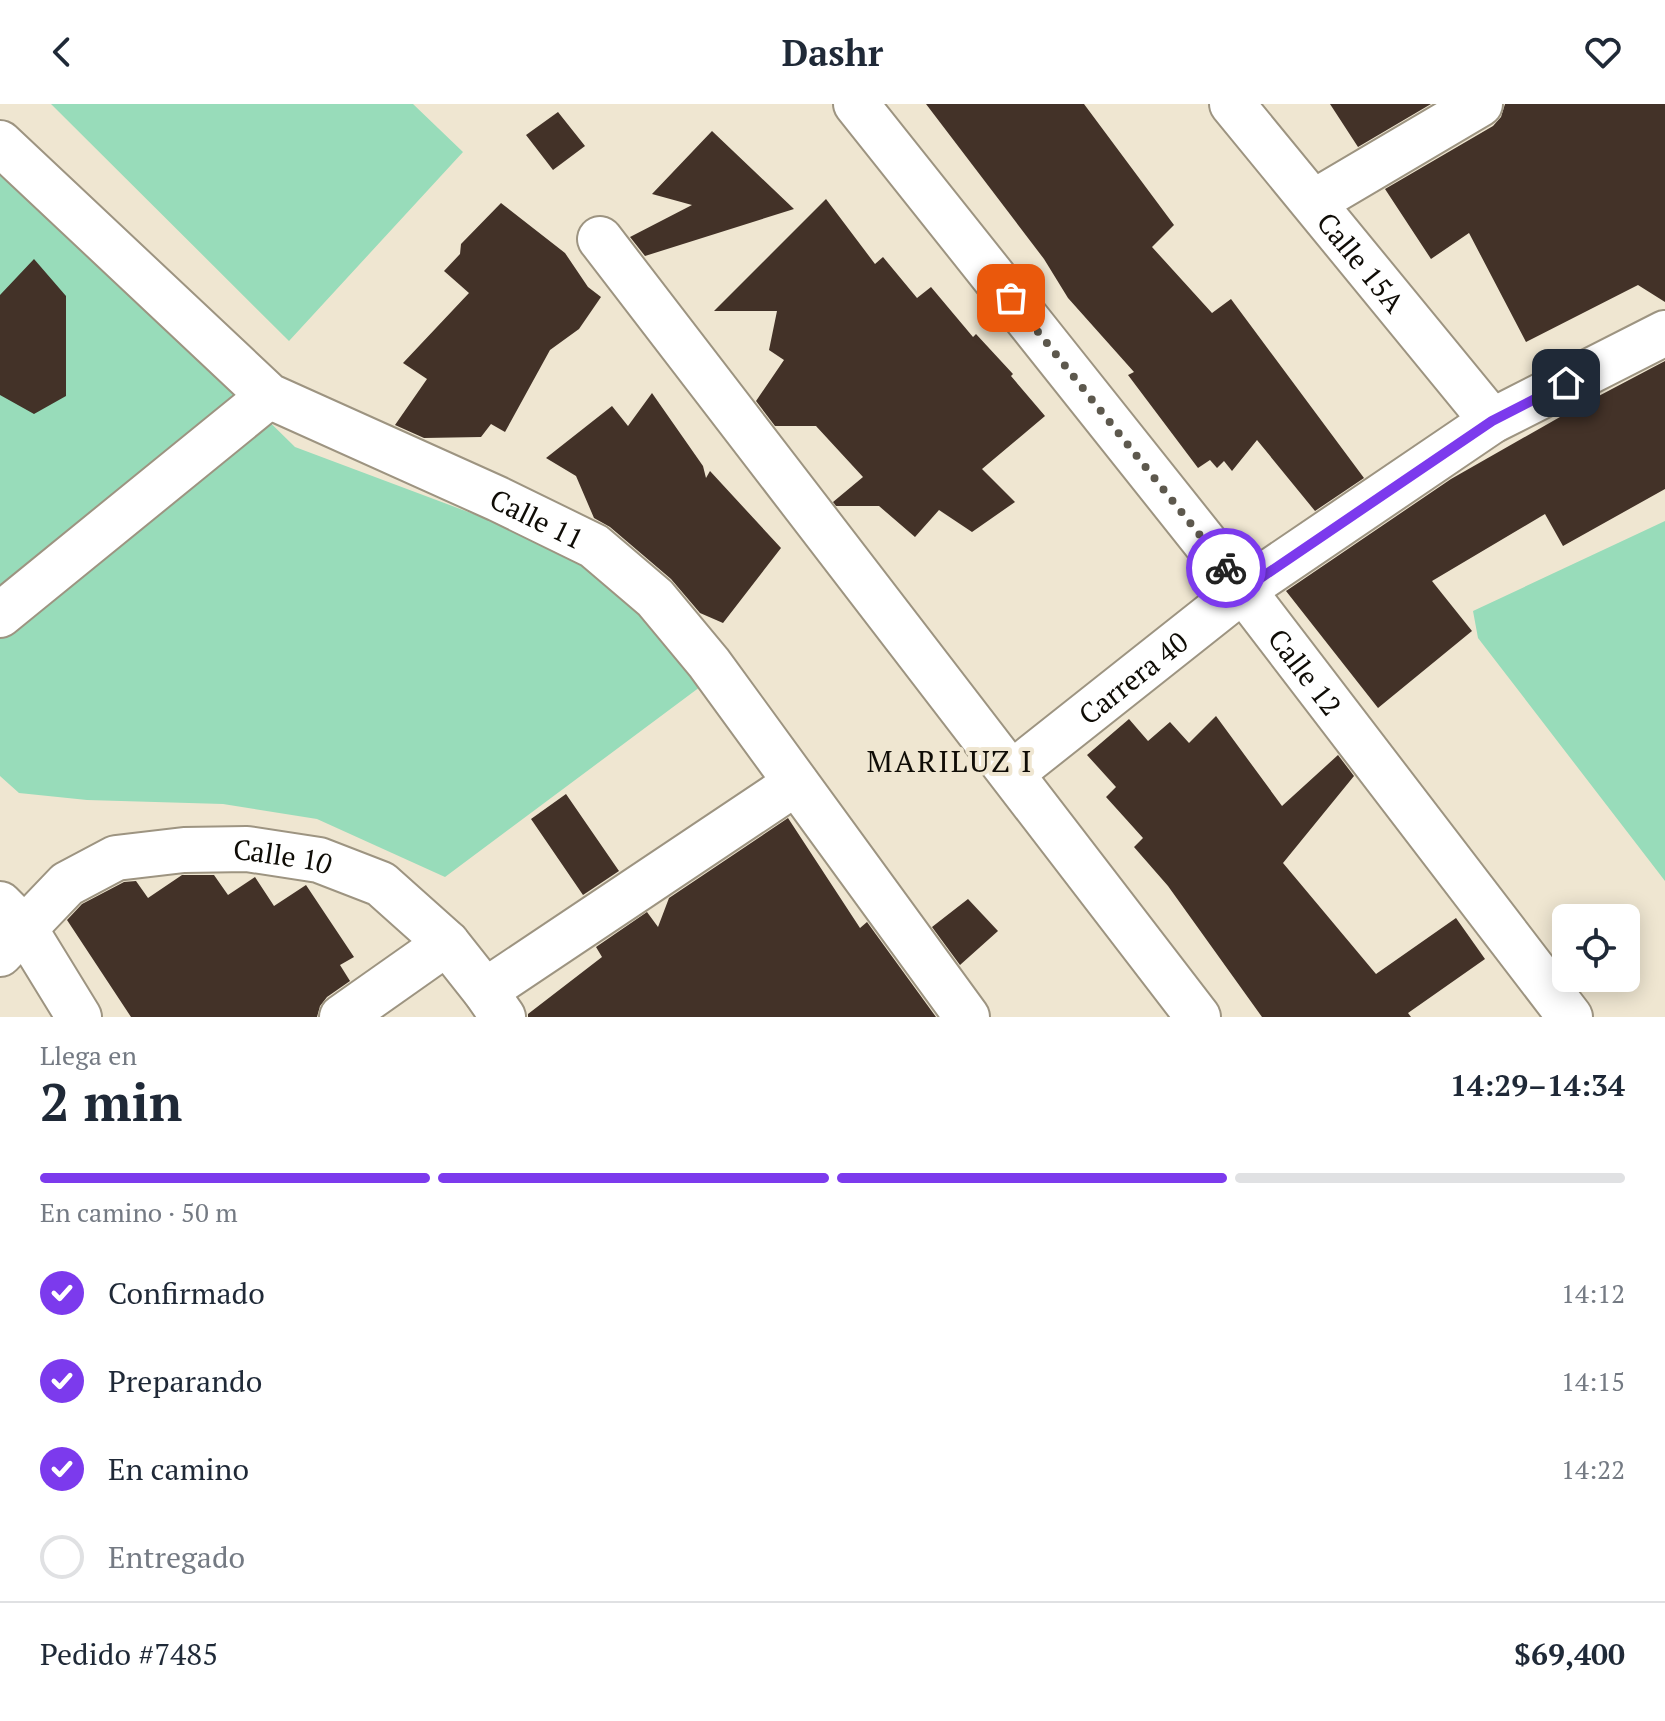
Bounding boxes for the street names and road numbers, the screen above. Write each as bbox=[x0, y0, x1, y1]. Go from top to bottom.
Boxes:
street label: Calle 15A bbox=[1309, 204, 1414, 320]
street label: Calle 11 bbox=[484, 480, 590, 557]
street label: Calle 12 bbox=[1260, 621, 1351, 722]
street label: Carrera 40 bbox=[1071, 623, 1195, 732]
street label: Calle 10 bbox=[233, 830, 338, 882]

